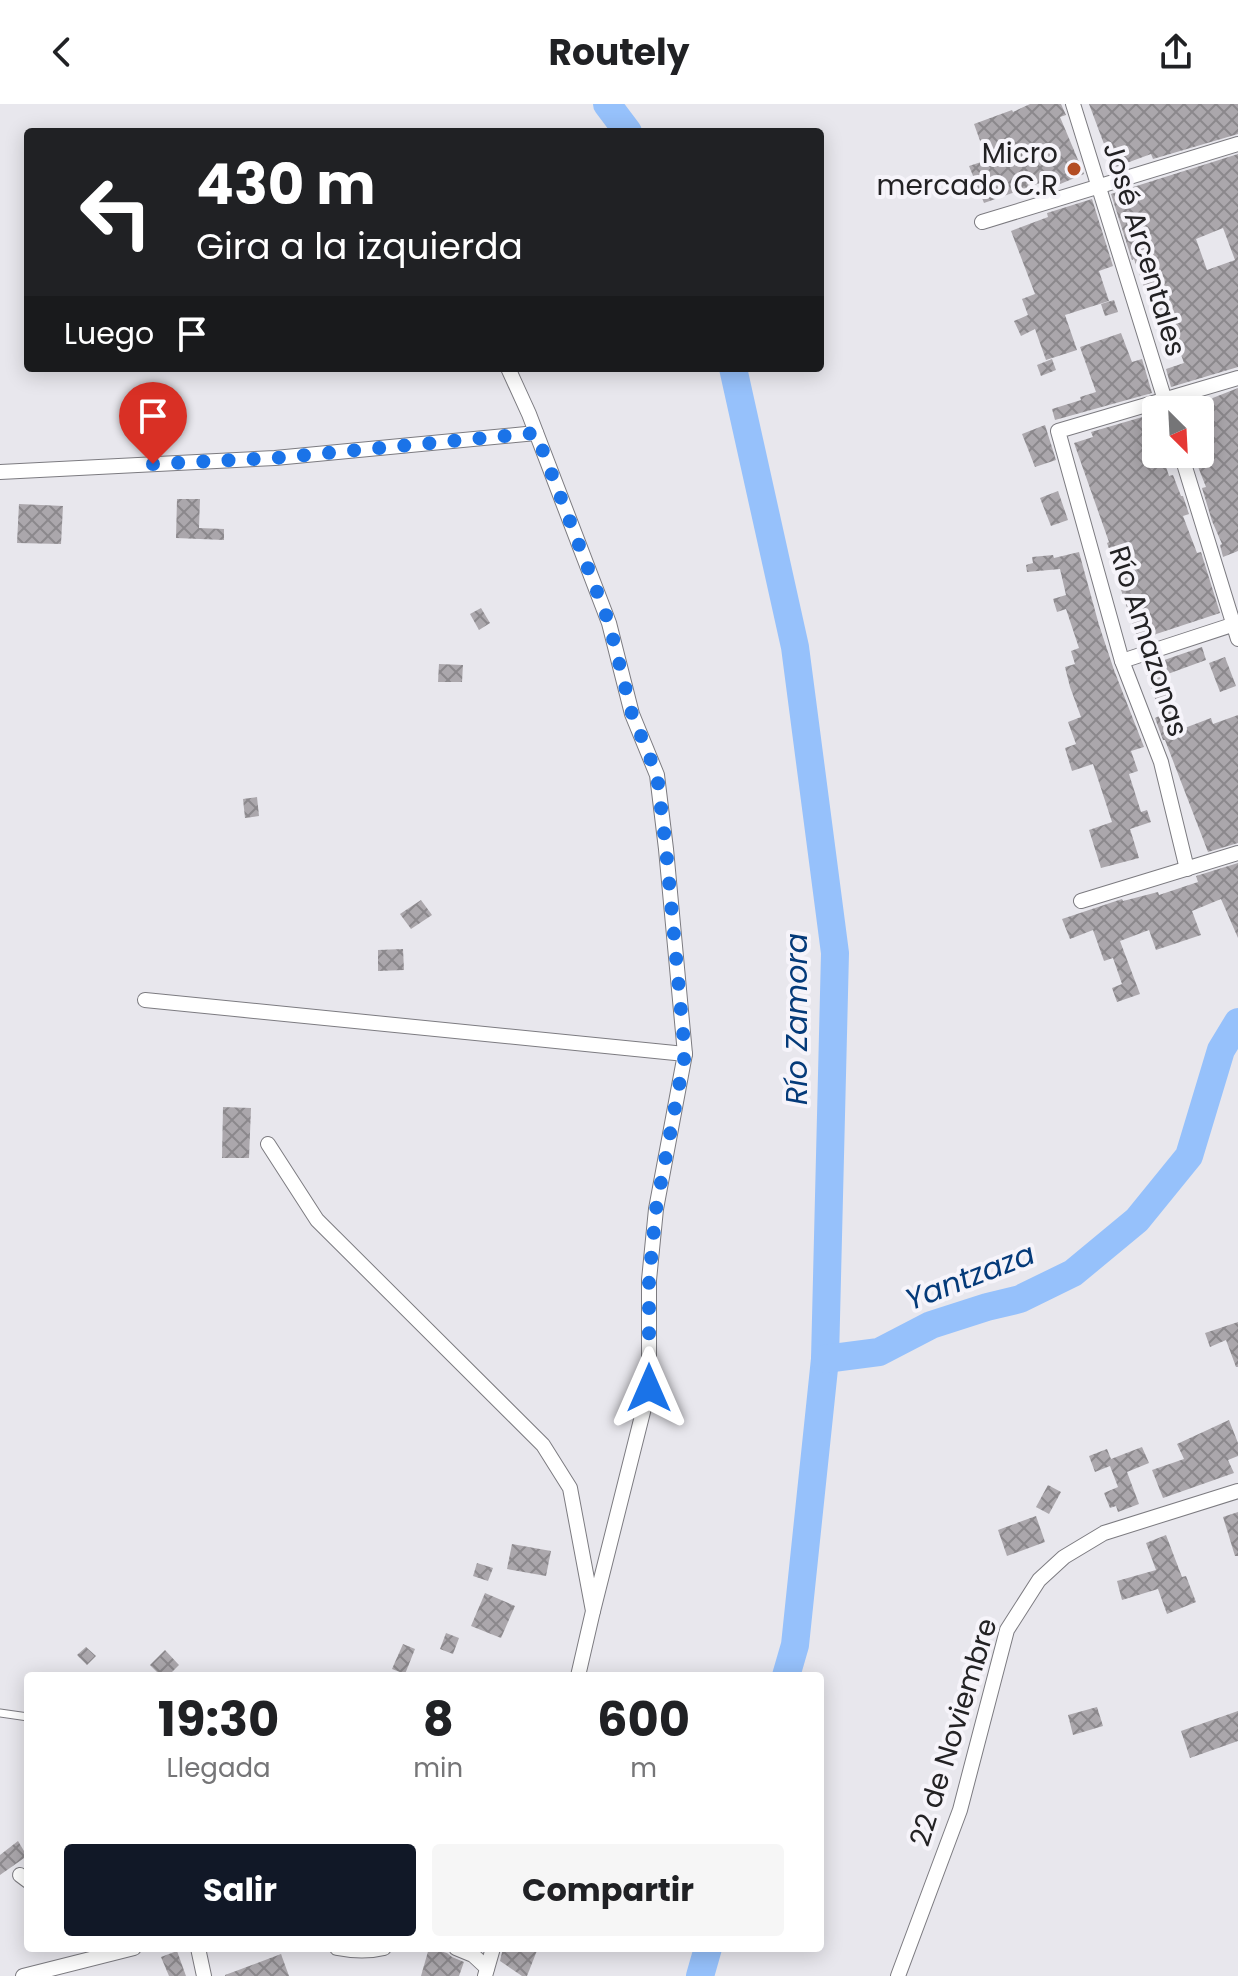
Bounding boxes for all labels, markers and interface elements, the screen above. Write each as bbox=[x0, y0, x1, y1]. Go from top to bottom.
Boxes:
text: Routely bbox=[549, 27, 689, 78]
icon: back bbox=[40, 30, 84, 74]
icon: share bbox=[1154, 30, 1198, 74]
place label: Micro mercado C.R bbox=[877, 134, 1058, 205]
street label: José Arcentales bbox=[1093, 137, 1196, 361]
text: 430 m bbox=[196, 145, 375, 224]
icon: left bbox=[64, 160, 168, 264]
marker: Micro mercado C.R bbox=[1065, 160, 1083, 178]
text: Gira a la izquierda bbox=[196, 221, 523, 272]
text: Luego bbox=[64, 312, 154, 355]
icon: arrive bbox=[170, 312, 214, 356]
pin bbox=[119, 382, 187, 464]
icon: arrive bbox=[131, 394, 175, 438]
north arrow bbox=[1142, 396, 1214, 468]
map controls bbox=[1142, 396, 1214, 468]
street label: Río Amazonas bbox=[1099, 541, 1198, 741]
water label: Río Zamora bbox=[775, 933, 818, 1105]
water label: Yantzaza bbox=[899, 1232, 1041, 1321]
position arrow bbox=[607, 1346, 691, 1430]
street label: 22 de Noviembre bbox=[900, 1613, 1007, 1851]
text: 19:30 bbox=[158, 1686, 279, 1753]
text: 8 bbox=[423, 1686, 454, 1753]
text: 600 bbox=[597, 1686, 690, 1753]
text: Llegada bbox=[167, 1750, 271, 1786]
text: min bbox=[413, 1750, 463, 1786]
text: m bbox=[630, 1750, 657, 1786]
button: Salir bbox=[64, 1844, 416, 1936]
button: Compartir bbox=[432, 1844, 784, 1936]

